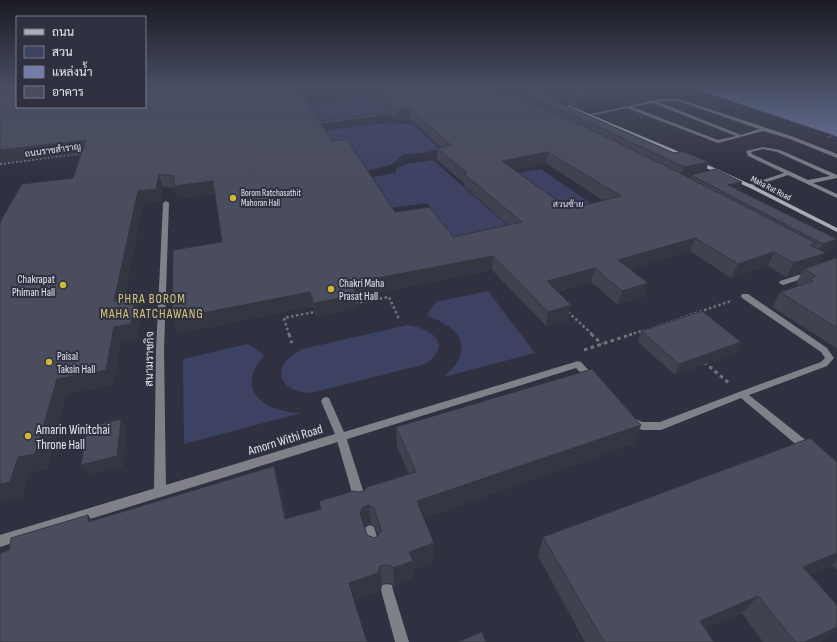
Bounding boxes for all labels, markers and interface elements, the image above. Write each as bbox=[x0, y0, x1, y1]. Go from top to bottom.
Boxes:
legend bbox=[16, 16, 146, 108]
text: ถนน bbox=[52, 25, 75, 40]
text: สวน bbox=[52, 45, 73, 60]
text: แหล่งน้ำ bbox=[52, 61, 92, 80]
text: อาคาร bbox=[52, 85, 84, 100]
street label: ถนนราชสำราญ bbox=[24, 141, 82, 160]
street label: Maha Rat Road bbox=[749, 174, 793, 203]
place label: Borom Ratchasathit Mahoran Hall bbox=[241, 188, 301, 209]
marker: Borom Ratchasathit Mahoran Hall bbox=[228, 193, 238, 203]
park label: สวนซ้าย bbox=[553, 199, 583, 210]
place label: Chakrapat Phiman Hall bbox=[12, 273, 56, 299]
place label: Chakri Maha Prasat Hall bbox=[339, 277, 384, 303]
marker: Chakrapat Phiman Hall bbox=[58, 280, 68, 290]
marker: Chakri Maha Prasat Hall bbox=[326, 284, 336, 294]
district label: PHRA BOROM MAHA RATCHAWANG bbox=[100, 291, 204, 322]
street label: สนามราชกิจ bbox=[143, 331, 156, 387]
place label: Paisal Taksin Hall bbox=[57, 350, 95, 376]
marker: Paisal Taksin Hall bbox=[44, 357, 54, 367]
street label: Amorn Withi Road bbox=[245, 421, 325, 459]
place label: Amarin Winitchai Throne Hall bbox=[35, 422, 110, 453]
marker: Amarin Winitchai Throne Hall bbox=[23, 431, 33, 441]

